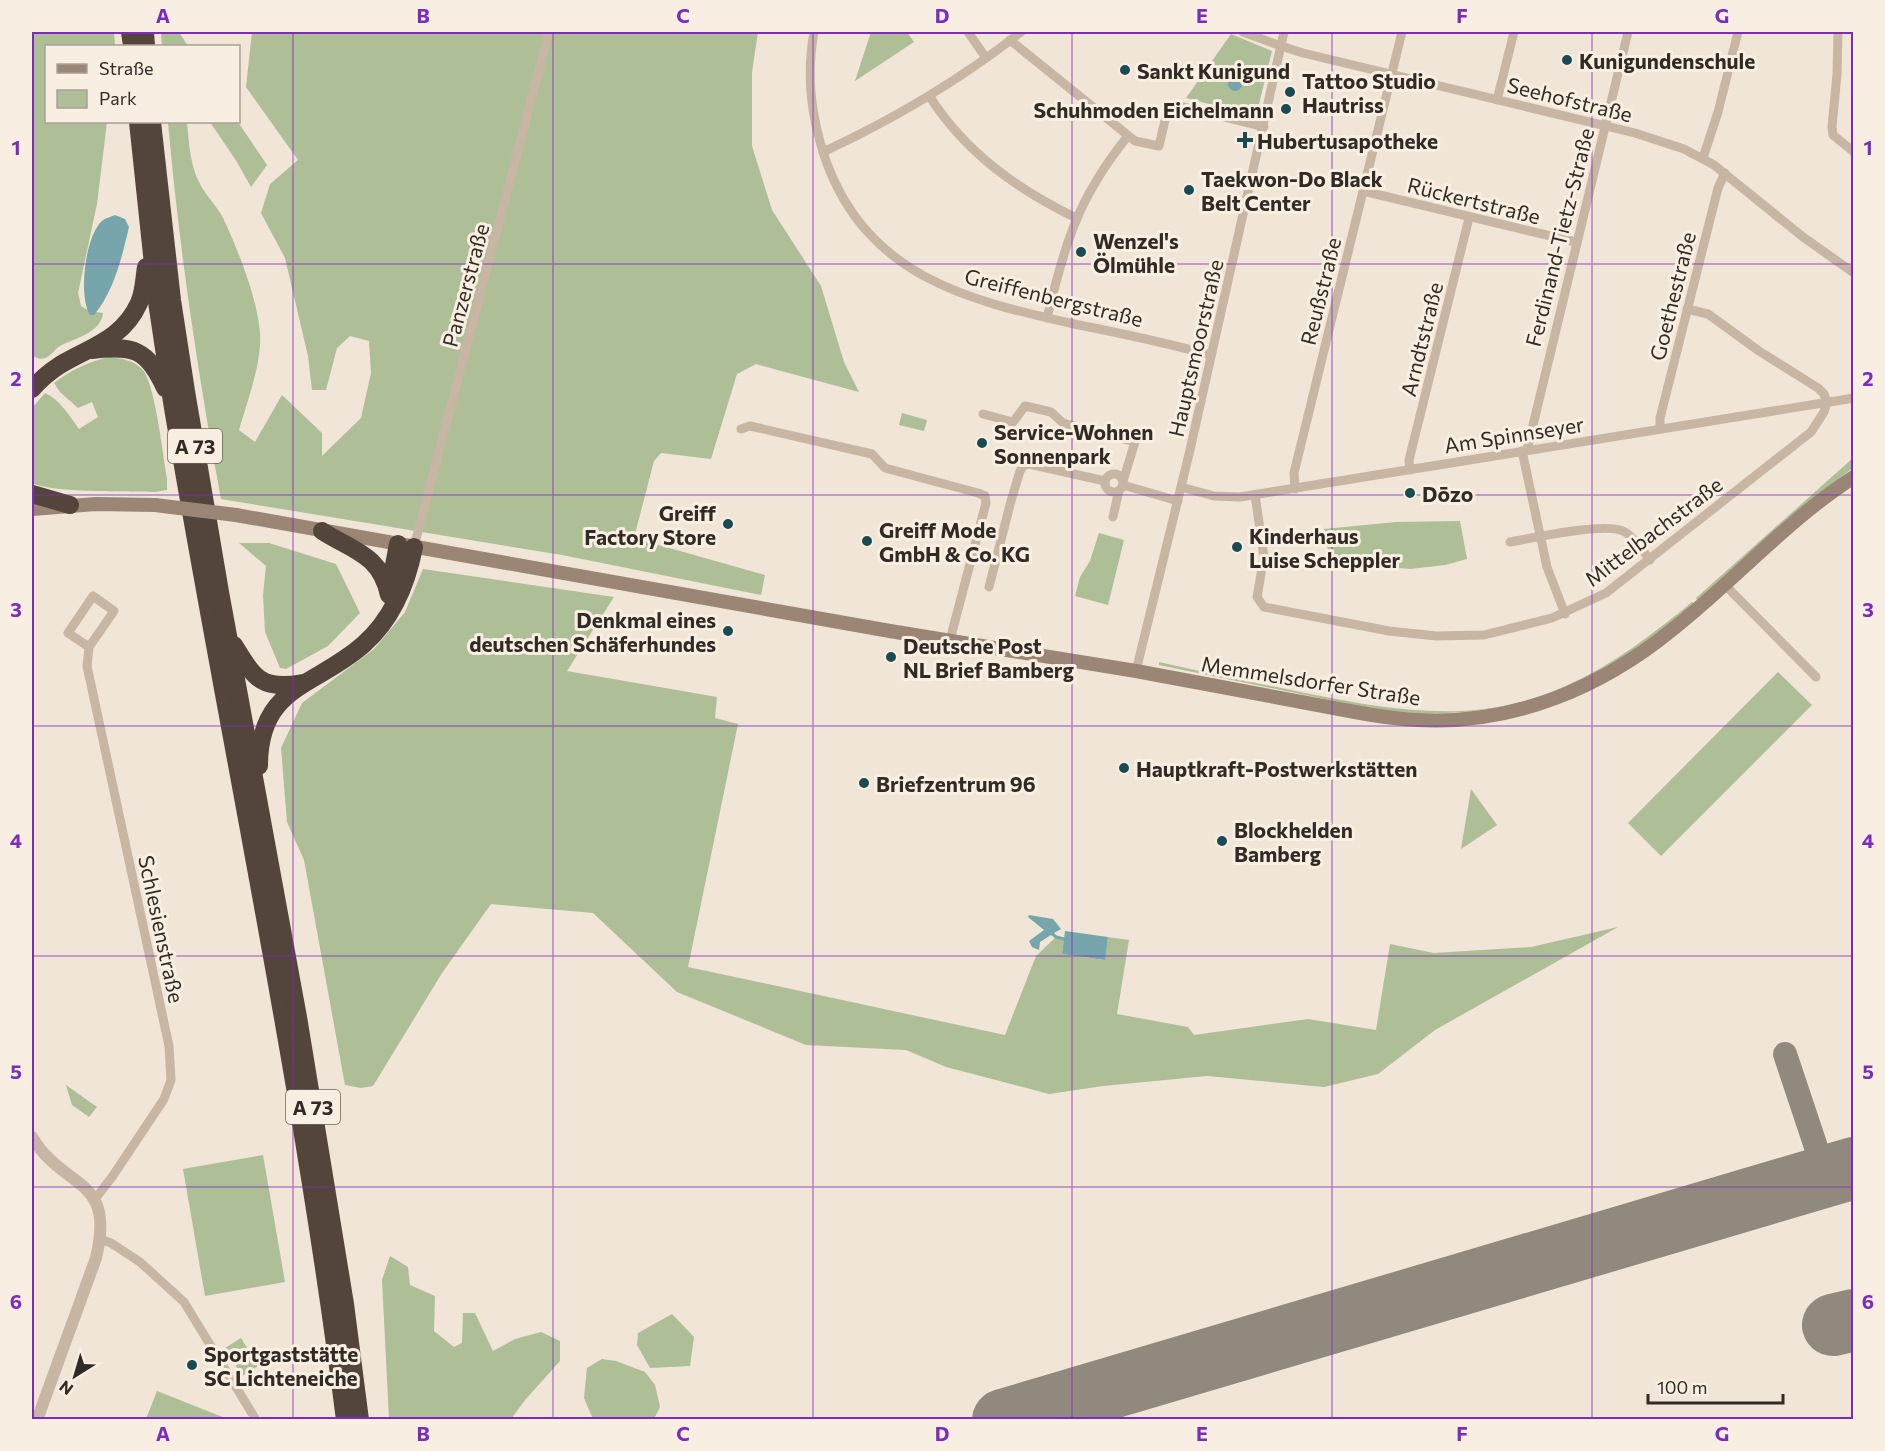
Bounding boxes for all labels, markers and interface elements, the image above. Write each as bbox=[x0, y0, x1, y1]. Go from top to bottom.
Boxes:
text: A bbox=[156, 3, 170, 27]
text: B bbox=[416, 3, 430, 27]
text: C bbox=[676, 3, 690, 27]
text: D bbox=[935, 3, 949, 27]
text: E bbox=[1196, 3, 1208, 27]
text: F bbox=[1456, 3, 1468, 27]
text: G bbox=[1715, 3, 1729, 27]
legend bbox=[45, 45, 240, 123]
place label: Kunigundenschule bbox=[1579, 48, 1755, 73]
marker: Kunigundenschule bbox=[1560, 53, 1574, 67]
text: Straße bbox=[99, 57, 154, 79]
place label: Sankt Kunigund bbox=[1137, 58, 1290, 83]
marker: Sankt Kunigund bbox=[1118, 63, 1132, 77]
place label: Tattoo Studio Hautriss bbox=[1302, 68, 1436, 117]
street label: Seehofstraße bbox=[1505, 71, 1635, 127]
marker: Tattoo Studio Hautriss bbox=[1283, 85, 1297, 99]
text: Park bbox=[99, 87, 137, 109]
place label: Schuhmoden Eichelmann bbox=[1033, 97, 1274, 122]
marker: Schuhmoden Eichelmann bbox=[1279, 102, 1293, 116]
street label: Ferdinand-Tietz-Straße bbox=[1520, 125, 1598, 349]
place label: Hubertusapotheke bbox=[1257, 128, 1438, 153]
marker: Hubertusapotheke bbox=[1238, 133, 1252, 147]
text: 1 bbox=[11, 135, 21, 159]
text: 1 bbox=[1863, 135, 1873, 159]
place label: Taekwon-Do Black Belt Center bbox=[1201, 166, 1383, 215]
street label: Rückertstraße bbox=[1405, 171, 1543, 229]
marker: Taekwon-Do Black Belt Center bbox=[1182, 183, 1196, 197]
street label: Panzerstraße bbox=[437, 221, 493, 349]
place label: Wenzel's Ölmühle bbox=[1093, 228, 1179, 277]
street label: Goethestraße bbox=[1644, 229, 1700, 363]
street label: Reußstraße bbox=[1295, 235, 1345, 347]
marker: Wenzel's Ölmühle bbox=[1074, 245, 1088, 259]
street label: Hauptsmoorstraße bbox=[1162, 257, 1228, 439]
street label: Greiffenbergstraße bbox=[962, 263, 1146, 331]
street label: Arndtstraße bbox=[1395, 279, 1447, 399]
text: 2 bbox=[10, 366, 22, 390]
text: 2 bbox=[1862, 366, 1874, 390]
street label: Am Spinnseyer bbox=[1442, 411, 1586, 457]
place label: Service-Wohnen Sonnenpark bbox=[994, 419, 1153, 468]
road number: A 73 bbox=[168, 429, 222, 463]
marker: Service-Wohnen Sonnenpark bbox=[975, 436, 989, 450]
street label: Mittelbachstraße bbox=[1579, 471, 1727, 591]
place label: Dōzo bbox=[1422, 481, 1473, 506]
marker: Dōzo bbox=[1403, 486, 1417, 500]
place label: Greiff Factory Store bbox=[584, 500, 716, 549]
marker: Greiff Factory Store bbox=[721, 517, 735, 531]
place label: Greiff Mode GmbH & Co. KG bbox=[879, 517, 1030, 566]
place label: Kinderhaus Luise Scheppler bbox=[1249, 523, 1401, 572]
marker: Greiff Mode GmbH & Co. KG bbox=[860, 534, 874, 548]
marker: Kinderhaus Luise Scheppler bbox=[1230, 540, 1244, 554]
text: 3 bbox=[10, 597, 22, 621]
text: 3 bbox=[1862, 597, 1874, 621]
place label: Denkmal eines deutschen Schäferhundes bbox=[469, 607, 716, 656]
marker: Denkmal eines deutschen Schäferhundes bbox=[721, 624, 735, 638]
place label: Deutsche Post NL Brief Bamberg bbox=[903, 633, 1074, 682]
marker: Deutsche Post NL Brief Bamberg bbox=[884, 650, 898, 664]
street label: Memmelsdorfer Straße bbox=[1200, 650, 1422, 710]
place label: Hauptkraft-Postwerkstätten bbox=[1136, 756, 1417, 781]
marker: Hauptkraft-Postwerkstätten bbox=[1117, 761, 1131, 775]
place label: Briefzentrum 96 bbox=[876, 771, 1036, 796]
marker: Briefzentrum 96 bbox=[857, 776, 871, 790]
place label: Blockhelden Bamberg bbox=[1234, 817, 1353, 866]
text: 4 bbox=[10, 828, 22, 852]
text: 4 bbox=[1862, 828, 1874, 852]
marker: Blockhelden Bamberg bbox=[1215, 834, 1229, 848]
street label: Schlesienstraße bbox=[134, 853, 190, 1005]
text: 5 bbox=[10, 1059, 22, 1083]
text: 5 bbox=[1862, 1059, 1874, 1083]
road number: A 73 bbox=[286, 1090, 340, 1124]
text: 6 bbox=[10, 1289, 22, 1313]
text: 6 bbox=[1862, 1289, 1874, 1313]
place label: Sportgaststätte SC Lichteneiche bbox=[204, 1341, 358, 1390]
north arrow bbox=[45, 1346, 105, 1406]
marker: Sportgaststätte SC Lichteneiche bbox=[185, 1358, 199, 1372]
scale bar bbox=[1648, 1367, 1783, 1405]
text: 100 m bbox=[1657, 1376, 1707, 1398]
text: N bbox=[55, 1377, 76, 1400]
text: A bbox=[156, 1421, 170, 1445]
text: B bbox=[416, 1421, 430, 1445]
text: C bbox=[676, 1421, 690, 1445]
text: D bbox=[935, 1421, 949, 1445]
text: E bbox=[1196, 1421, 1208, 1445]
text: F bbox=[1456, 1421, 1468, 1445]
text: G bbox=[1715, 1421, 1729, 1445]

